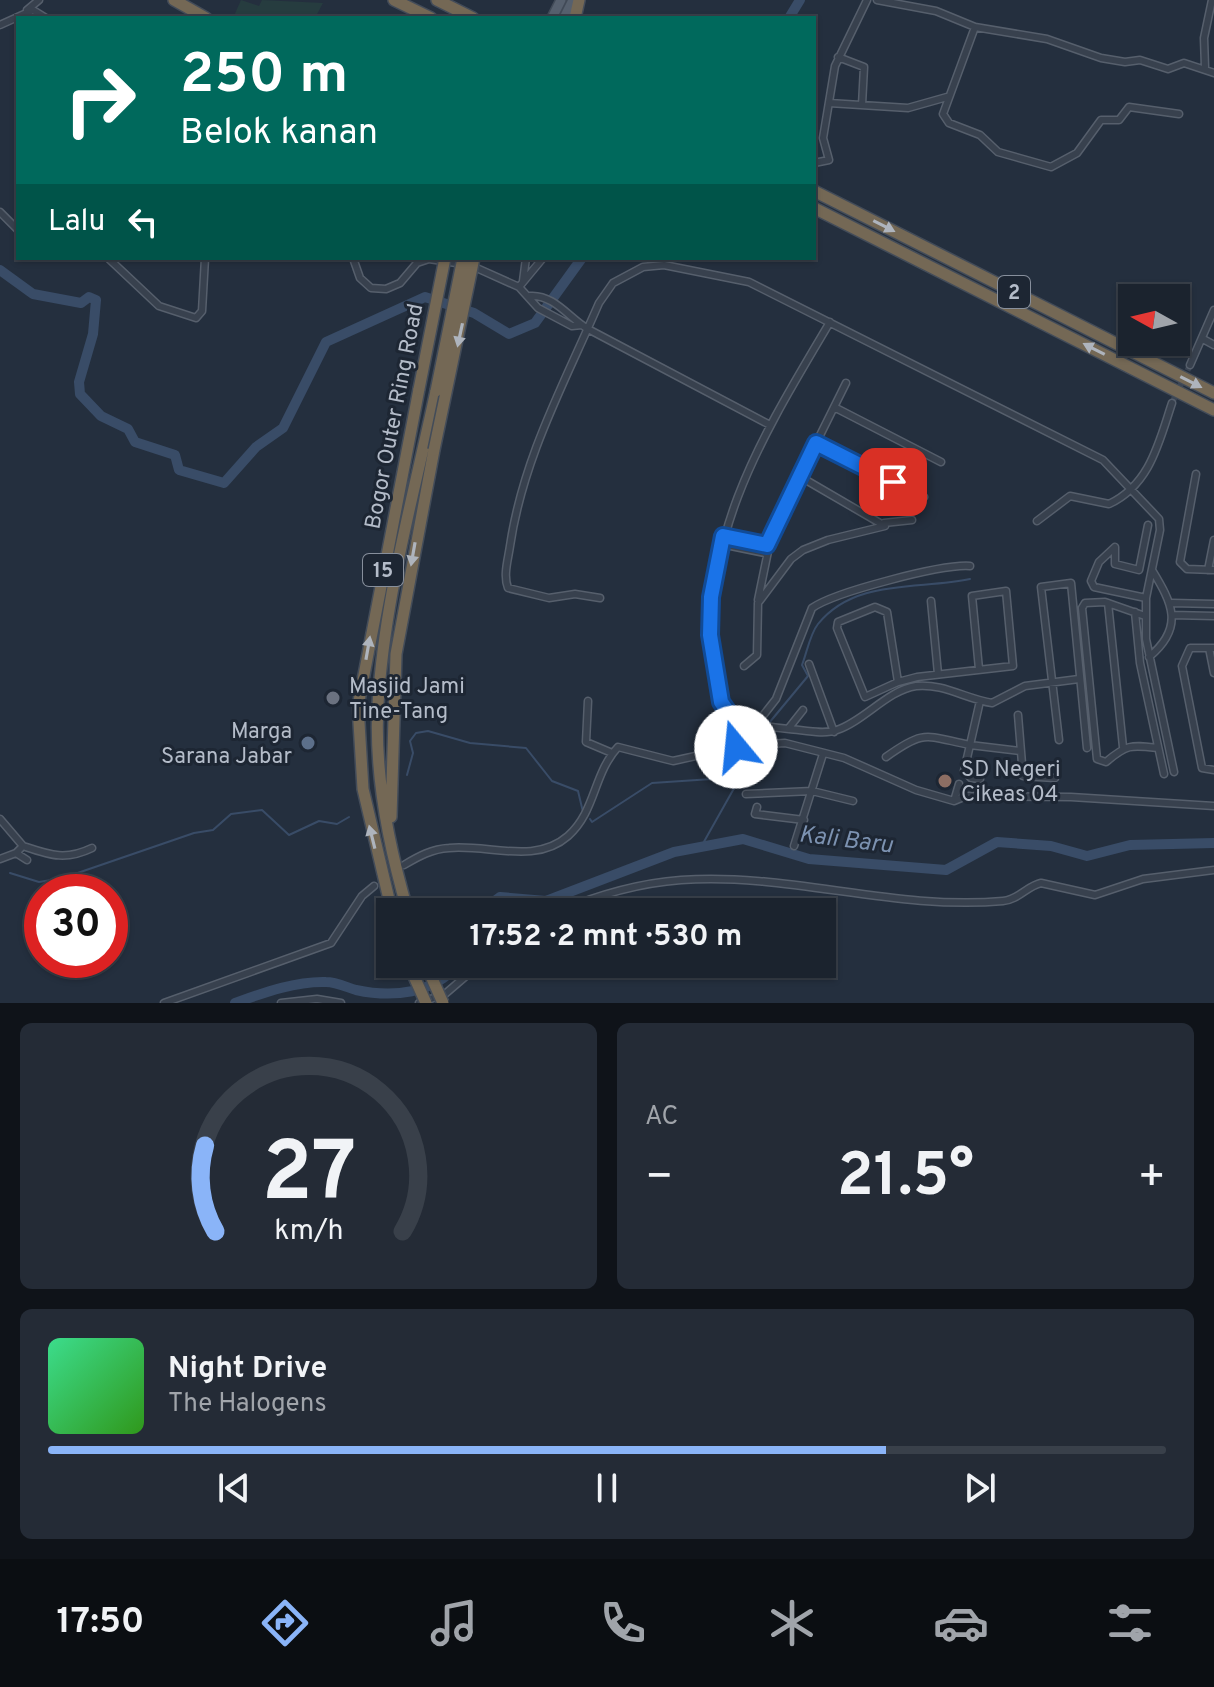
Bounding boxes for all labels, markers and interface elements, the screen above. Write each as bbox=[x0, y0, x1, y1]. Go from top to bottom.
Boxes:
text: 250 m bbox=[180, 42, 348, 112]
icon: right bbox=[48, 48, 152, 152]
text: Belok kanan bbox=[180, 111, 378, 157]
icon: left bbox=[121, 200, 165, 244]
text: Lalu bbox=[48, 204, 105, 241]
one-way arrow bbox=[872, 220, 895, 233]
road number: 2 bbox=[998, 276, 1030, 308]
north arrow bbox=[1118, 284, 1190, 356]
map controls bbox=[1118, 284, 1190, 356]
street label: Bogor Outer Ring Road bbox=[360, 301, 431, 532]
one-way arrow bbox=[453, 322, 466, 347]
one-way arrow bbox=[1083, 343, 1106, 356]
one-way arrow bbox=[1179, 375, 1202, 388]
pin bbox=[859, 448, 927, 516]
icon: arrive bbox=[871, 460, 915, 504]
one-way arrow bbox=[407, 541, 419, 566]
road number: 15 bbox=[363, 554, 403, 586]
one-way arrow bbox=[363, 635, 375, 660]
place label: Masjid Jami Tine-Tang bbox=[349, 674, 465, 726]
marker: Masjid Jami Tine-Tang bbox=[324, 689, 342, 707]
position arrow bbox=[694, 705, 778, 789]
place label: Marga Sarana Jabar bbox=[161, 719, 292, 771]
marker: Marga Sarana Jabar bbox=[299, 734, 317, 752]
place label: SD Negeri Cikeas 04 bbox=[961, 757, 1061, 809]
marker: SD Negeri Cikeas 04 bbox=[936, 772, 954, 790]
water label: Kali Baru bbox=[797, 820, 895, 862]
one-way arrow bbox=[366, 824, 378, 849]
speed limit sign: 30 bbox=[24, 874, 128, 978]
text: 17:52 · 2 mnt · 530 m bbox=[470, 919, 742, 956]
text: AC bbox=[645, 1101, 678, 1134]
text: 27 bbox=[261, 1125, 356, 1230]
text: 21.5° bbox=[837, 1141, 974, 1217]
text: − bbox=[645, 1151, 673, 1207]
text: + bbox=[1138, 1151, 1166, 1207]
text: km/h bbox=[274, 1214, 343, 1250]
text: Night Drive bbox=[168, 1351, 327, 1388]
text: The Halogens bbox=[168, 1388, 327, 1421]
icon: previous bbox=[212, 1466, 256, 1510]
icon: pause bbox=[585, 1466, 629, 1510]
icon: next bbox=[958, 1466, 1002, 1510]
icon: directions bbox=[257, 1595, 313, 1651]
icon: music bbox=[426, 1595, 482, 1651]
icon: phone bbox=[595, 1595, 651, 1651]
icon: climate bbox=[764, 1595, 820, 1651]
icon: car bbox=[933, 1595, 989, 1651]
icon: filters bbox=[1102, 1595, 1158, 1651]
text: 17:50 bbox=[56, 1600, 144, 1646]

